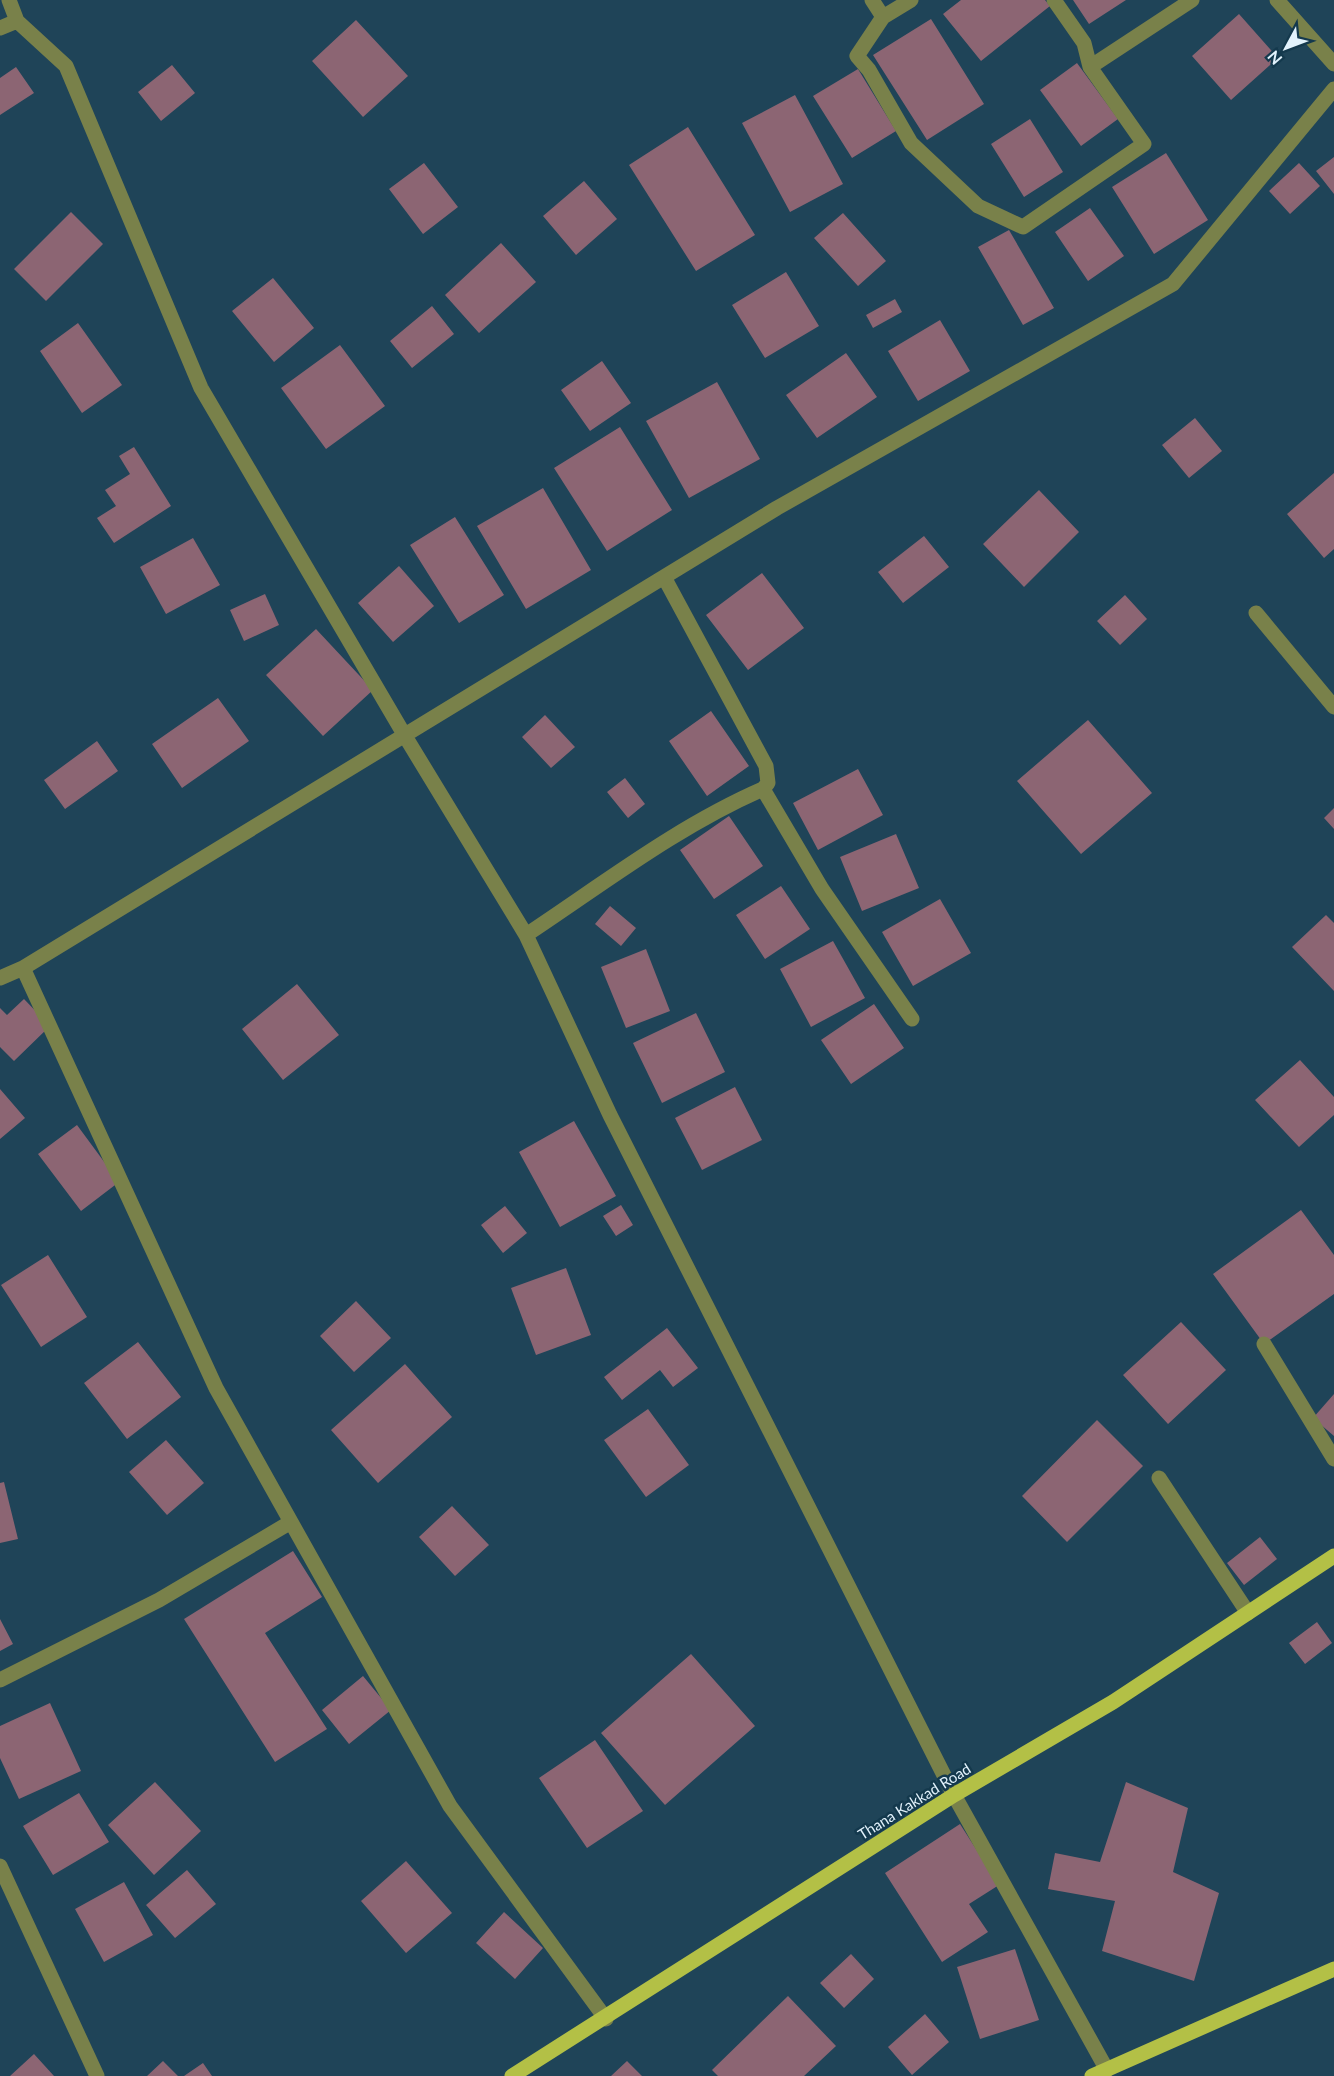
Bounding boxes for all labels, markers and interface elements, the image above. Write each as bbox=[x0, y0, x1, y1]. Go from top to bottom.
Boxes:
north arrow bbox=[1256, 18, 1316, 78]
text: N bbox=[1263, 47, 1286, 69]
street label: Thana Kakkad Road bbox=[854, 1759, 974, 1843]

